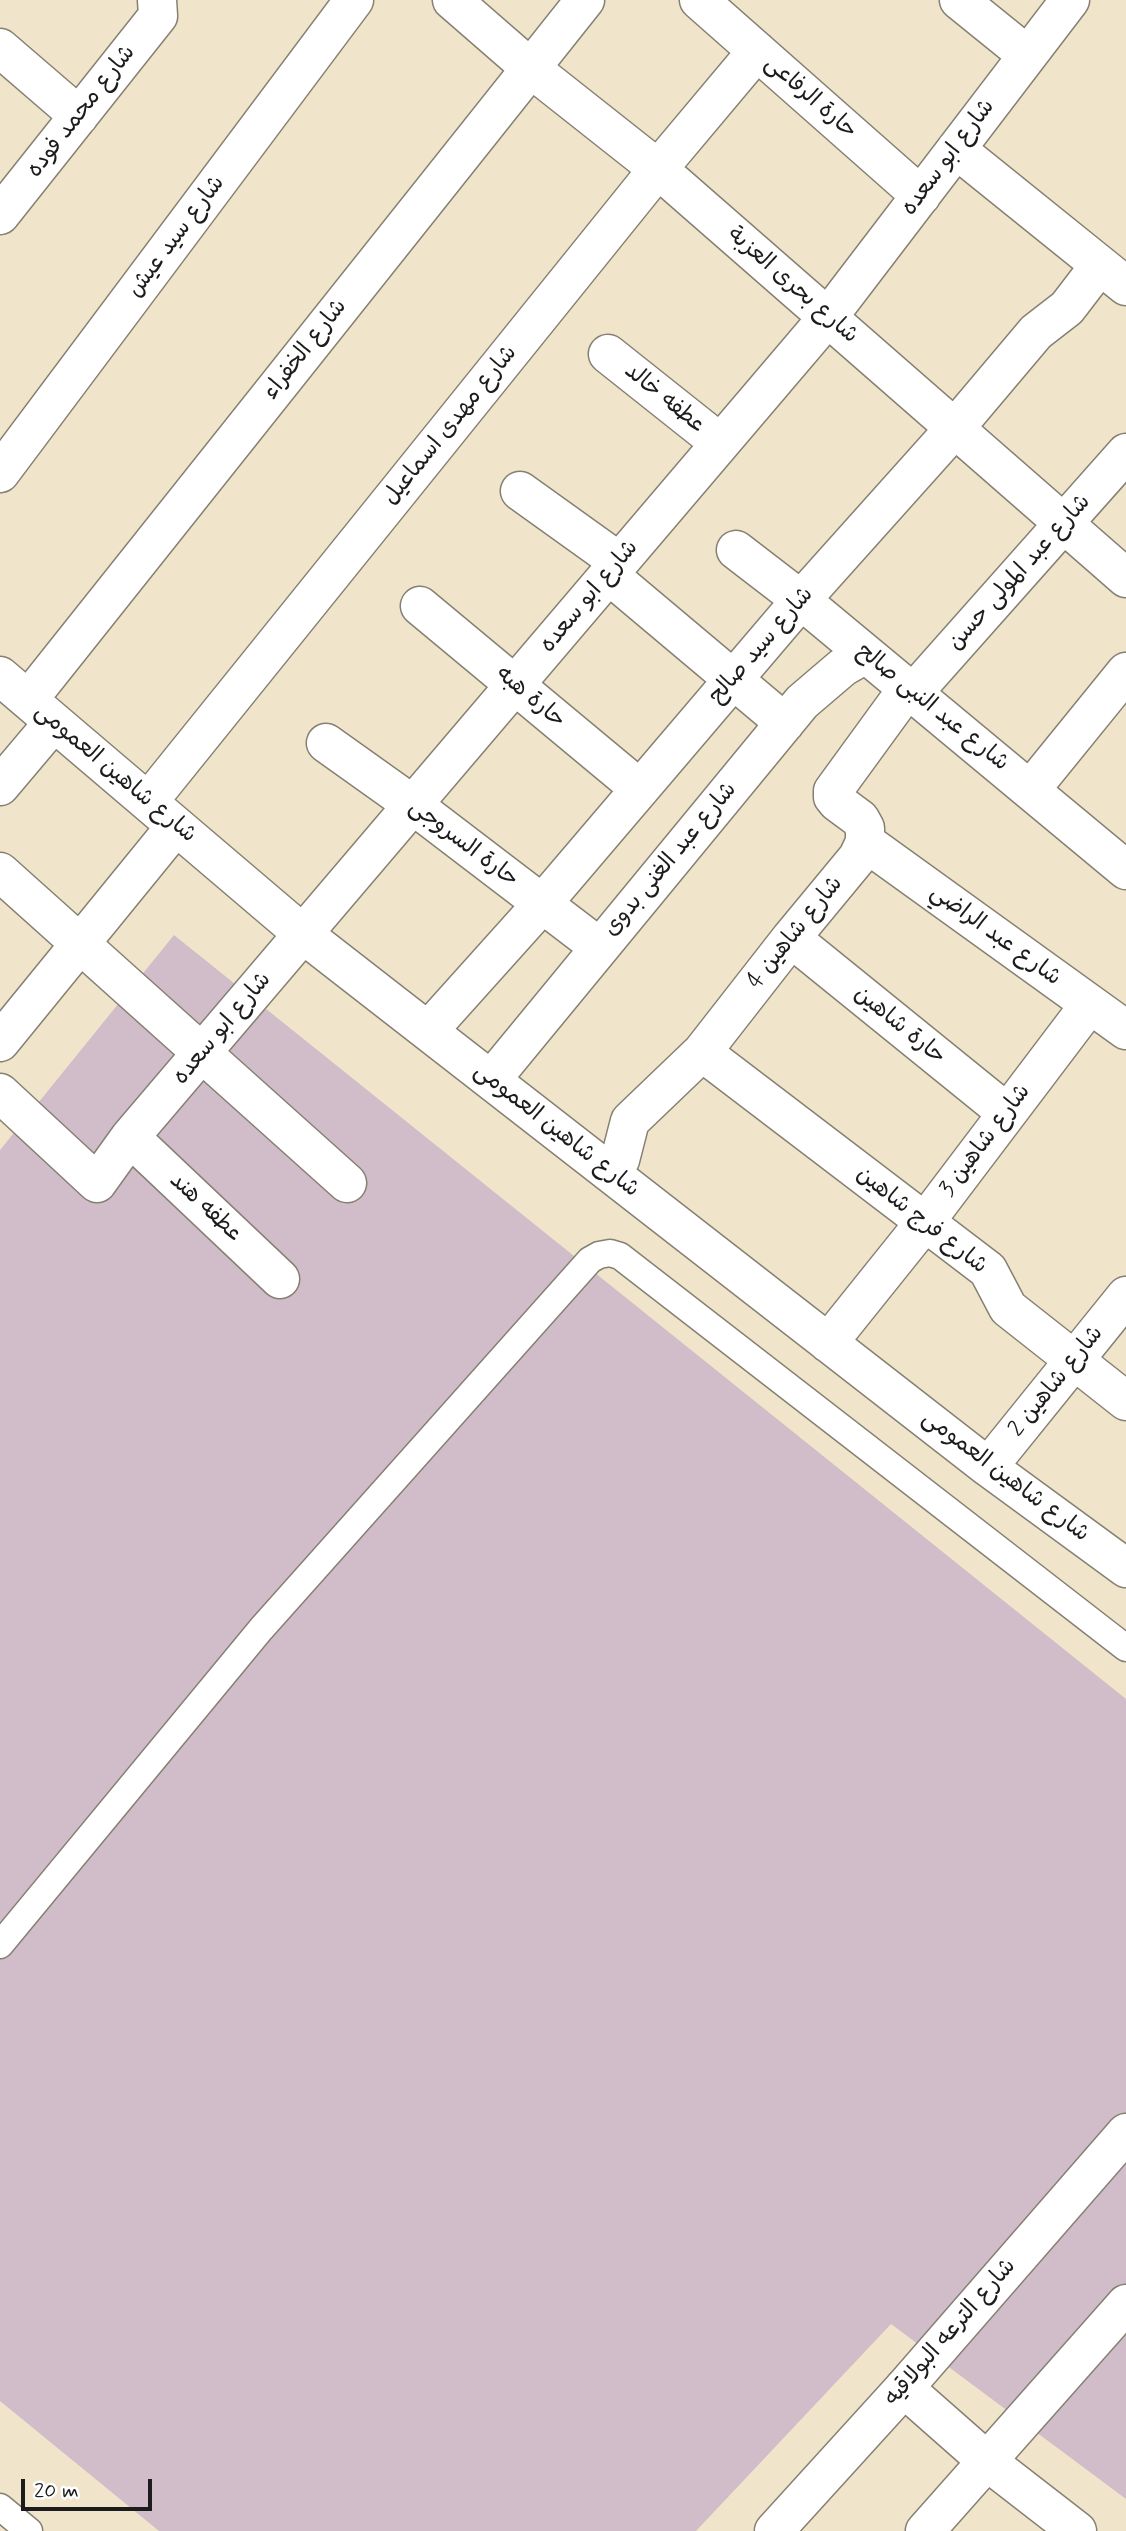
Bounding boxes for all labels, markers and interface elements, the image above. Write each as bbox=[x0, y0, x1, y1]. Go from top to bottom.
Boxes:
street label: شارع محمد فوده bbox=[22, 40, 142, 184]
street label: حارة الرفاعى bbox=[758, 50, 862, 146]
street label: شارع ابو سعده bbox=[896, 94, 1002, 222]
street label: شارع سيد عيش bbox=[122, 171, 232, 303]
street label: شارع بحرى العزبة bbox=[721, 222, 863, 350]
street label: شارع الخفراء bbox=[258, 294, 354, 406]
street label: شارع مهدى اسماعيل bbox=[378, 341, 524, 511]
street label: عطفه خالد bbox=[618, 358, 710, 440]
street label: شارع عبد المولى حسن bbox=[943, 489, 1097, 657]
street label: شارع ابو سعده bbox=[535, 535, 645, 659]
street label: شارع سيد صالح bbox=[704, 582, 820, 710]
street label: شارع عبد النبى صالح bbox=[850, 638, 1014, 778]
street label: حارة هبه bbox=[490, 661, 570, 735]
street label: شارع شاهين العمومى bbox=[29, 698, 201, 850]
street label: شارع عبد الغنى بدوى bbox=[598, 777, 744, 943]
street label: حارة السروجى bbox=[403, 794, 523, 894]
street label: شارع شاهين 4 bbox=[742, 871, 850, 995]
street label: شارع عبد الراضي bbox=[924, 879, 1066, 993]
street label: شارع ابو سعده bbox=[168, 967, 278, 1091]
street label: حارة شاهين bbox=[848, 981, 950, 1071]
street label: شارع شاهين العمومى bbox=[468, 1058, 644, 1204]
street label: شارع شاهين 3 bbox=[935, 1079, 1037, 1203]
street label: شارع فرج شاهين bbox=[850, 1161, 992, 1281]
street label: عطفه هند bbox=[163, 1168, 247, 1248]
street label: شارع شاهين 2 bbox=[1004, 1321, 1110, 1443]
street label: شارع شاهين العمومى bbox=[916, 1405, 1094, 1549]
street label: شارع الترعه البولاقيه bbox=[879, 2254, 1023, 2412]
scale bar bbox=[24, 2464, 156, 2508]
text: 20 m bbox=[34, 2477, 79, 2505]

